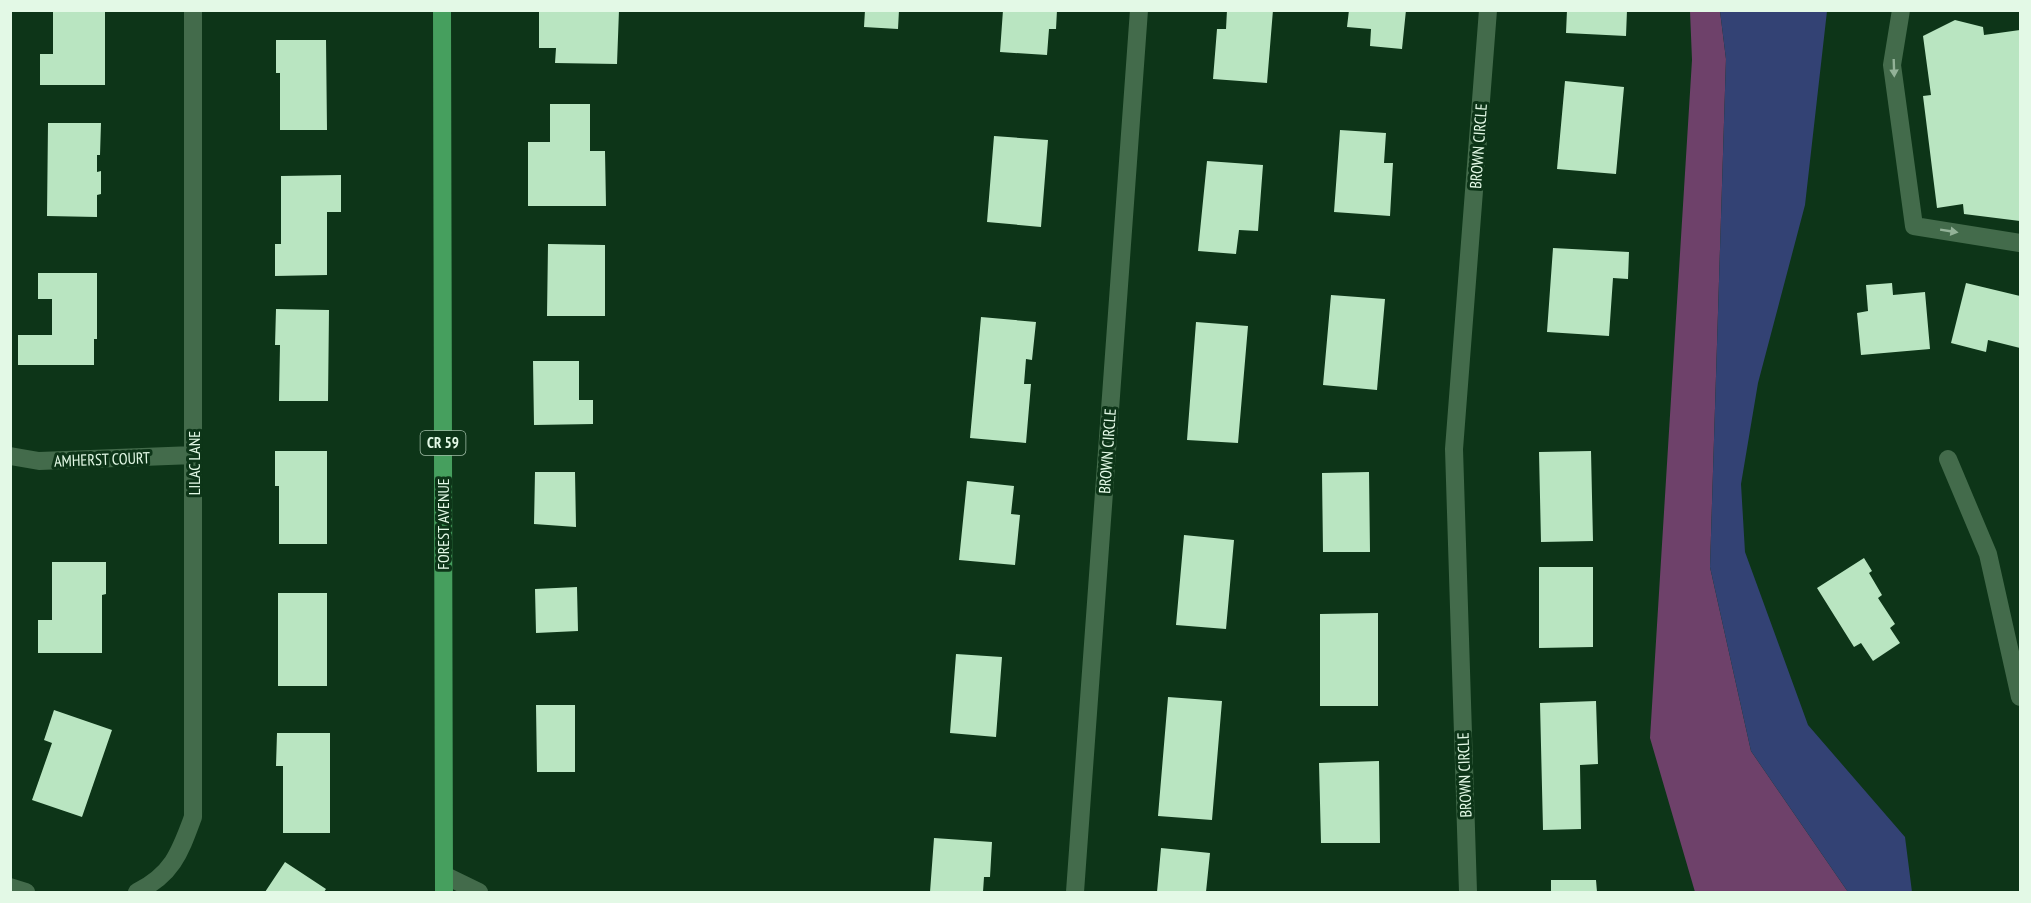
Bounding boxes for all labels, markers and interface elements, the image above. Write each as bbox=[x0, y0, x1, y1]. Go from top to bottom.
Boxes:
one-way arrow bbox=[1889, 59, 1899, 78]
street label: BROWN CIRCLE bbox=[1465, 103, 1491, 189]
one-way arrow bbox=[1940, 227, 1959, 236]
street label: BROWN CIRCLE bbox=[1094, 408, 1120, 494]
street label: LILAC LANE bbox=[184, 431, 204, 495]
road number: CR 59 bbox=[420, 431, 466, 455]
street label: AMHERST COURT bbox=[54, 447, 150, 471]
street label: FOREST AVENUE bbox=[433, 478, 453, 570]
street label: BROWN CIRCLE bbox=[1453, 732, 1475, 818]

